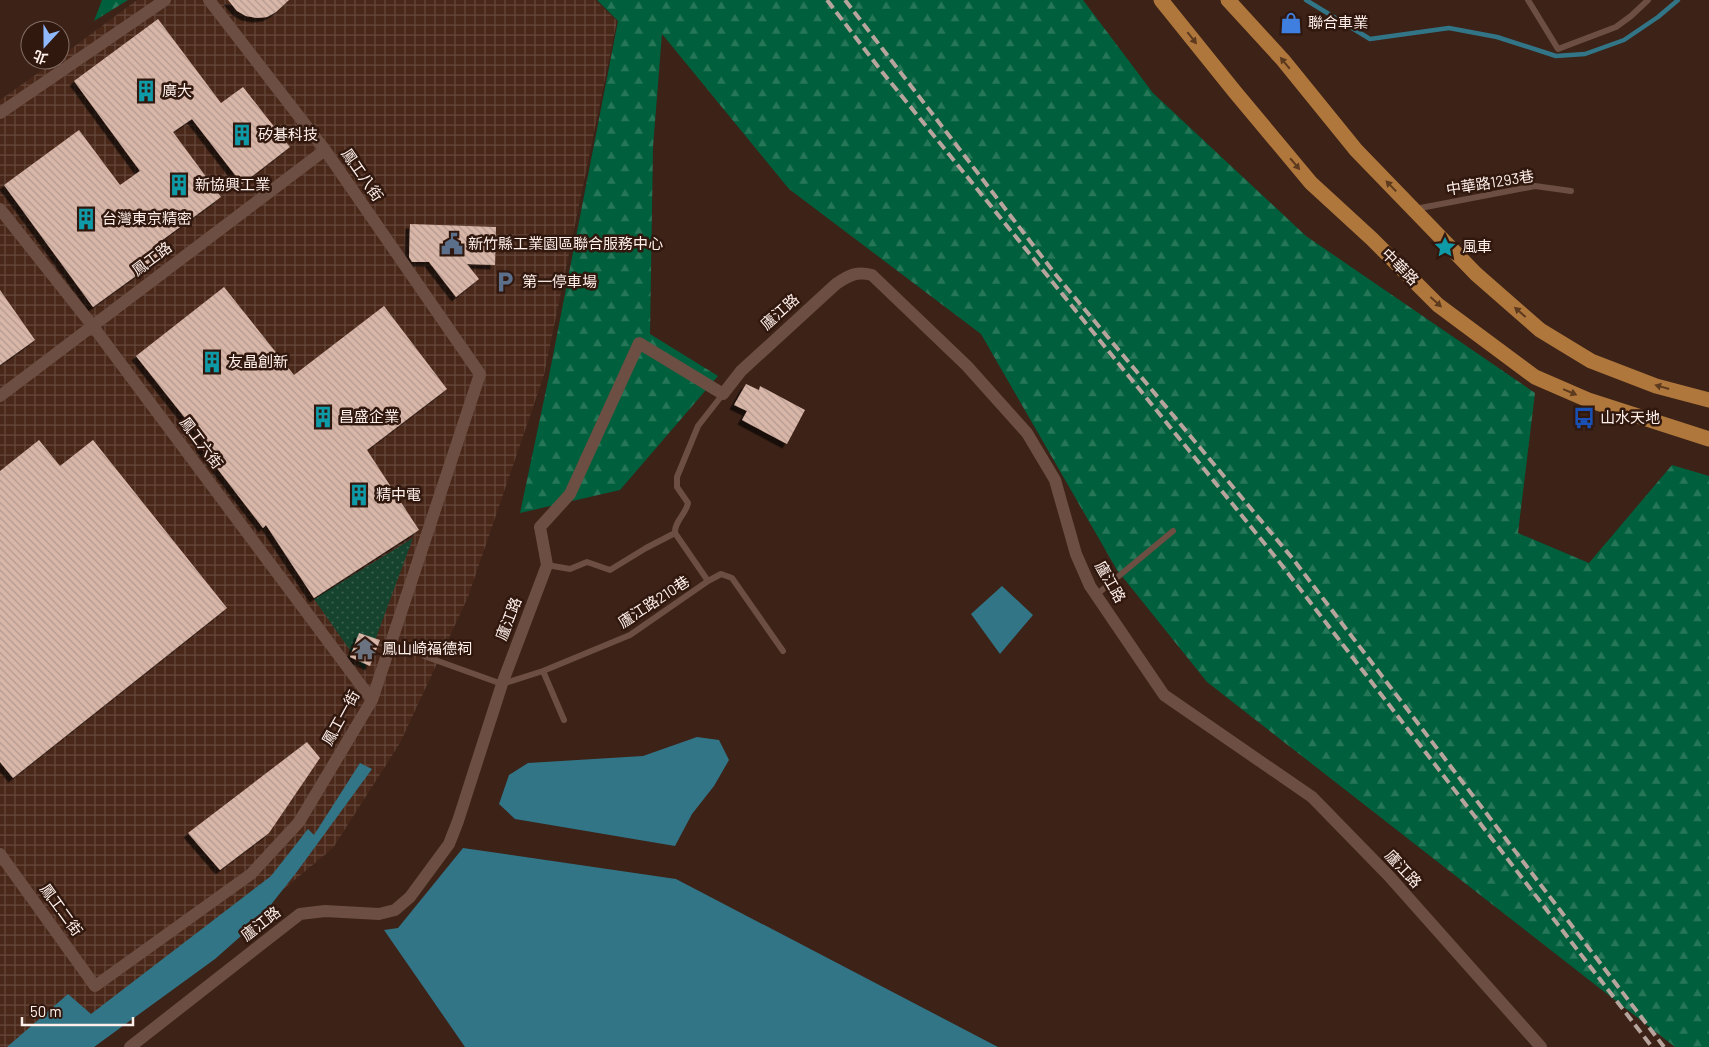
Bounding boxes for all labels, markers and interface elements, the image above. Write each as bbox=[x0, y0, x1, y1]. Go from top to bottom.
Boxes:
shop icon: 聯合車業 bbox=[1278, 10, 1304, 36]
place label: 聯合車業 bbox=[1308, 13, 1368, 31]
north arrow bbox=[20, 20, 70, 70]
one-way arrow bbox=[1187, 31, 1198, 44]
text: 北 bbox=[31, 47, 50, 68]
one-way arrow bbox=[1280, 57, 1291, 70]
building icon: 廣大 bbox=[133, 78, 159, 104]
place label: 廣大 bbox=[162, 81, 192, 99]
building icon: 矽碁科技 bbox=[229, 122, 255, 148]
place label: 矽碁科技 bbox=[258, 125, 318, 143]
street label: 鳳工八街 bbox=[338, 145, 387, 204]
one-way arrow bbox=[1289, 157, 1300, 170]
street label: 中華路1293巷 bbox=[1445, 166, 1535, 198]
building icon: 新協興工業 bbox=[166, 172, 192, 198]
place label: 新協興工業 bbox=[195, 175, 270, 193]
one-way arrow bbox=[1385, 180, 1397, 192]
building icon: 台灣東京精密 bbox=[73, 206, 99, 232]
place label: 台灣東京精密 bbox=[102, 209, 192, 227]
public building icon: 新竹縣工業園區聯合服務中心 bbox=[439, 231, 465, 257]
place label: 新竹縣工業園區聯合服務中心 bbox=[468, 234, 663, 252]
place icon: 風車 bbox=[1432, 234, 1458, 260]
street label: 鳳工路 bbox=[128, 237, 175, 279]
place label: 風車 bbox=[1462, 237, 1492, 255]
street label: 中華路 bbox=[1378, 244, 1423, 289]
parking icon: 第一停車場 bbox=[492, 269, 518, 295]
place label: 第一停車場 bbox=[522, 272, 597, 290]
street label: 廬江路 bbox=[757, 290, 802, 333]
one-way arrow bbox=[1429, 296, 1441, 308]
one-way arrow bbox=[1514, 306, 1526, 318]
building icon: 友晶創新 bbox=[199, 349, 225, 375]
place label: 友晶創新 bbox=[228, 352, 288, 370]
one-way arrow bbox=[1654, 383, 1669, 391]
one-way arrow bbox=[1563, 388, 1578, 396]
building icon: 昌盛企業 bbox=[310, 404, 336, 430]
bus stop icon: 山水天地 bbox=[1571, 405, 1597, 431]
place label: 昌盛企業 bbox=[339, 407, 399, 425]
place label: 山水天地 bbox=[1600, 408, 1660, 426]
street label: 鳳工六街 bbox=[177, 413, 227, 472]
building icon: 精中電 bbox=[346, 482, 372, 508]
place label: 精中電 bbox=[376, 485, 421, 503]
street label: 廬江路 bbox=[1092, 558, 1130, 605]
street label: 廬江路210巷 bbox=[614, 571, 693, 631]
street label: 廬江路 bbox=[492, 594, 525, 643]
temple icon: 鳳山崎福德祠 bbox=[352, 636, 378, 662]
place label: 鳳山崎福德祠 bbox=[382, 639, 472, 657]
street label: 鳳工一街 bbox=[318, 687, 363, 748]
street label: 廬江路 bbox=[1382, 846, 1426, 891]
street label: 鳳工二街 bbox=[37, 880, 87, 939]
street label: 廬江路 bbox=[237, 902, 284, 944]
scale bar bbox=[22, 994, 134, 1026]
text: 50 m bbox=[30, 1002, 62, 1020]

